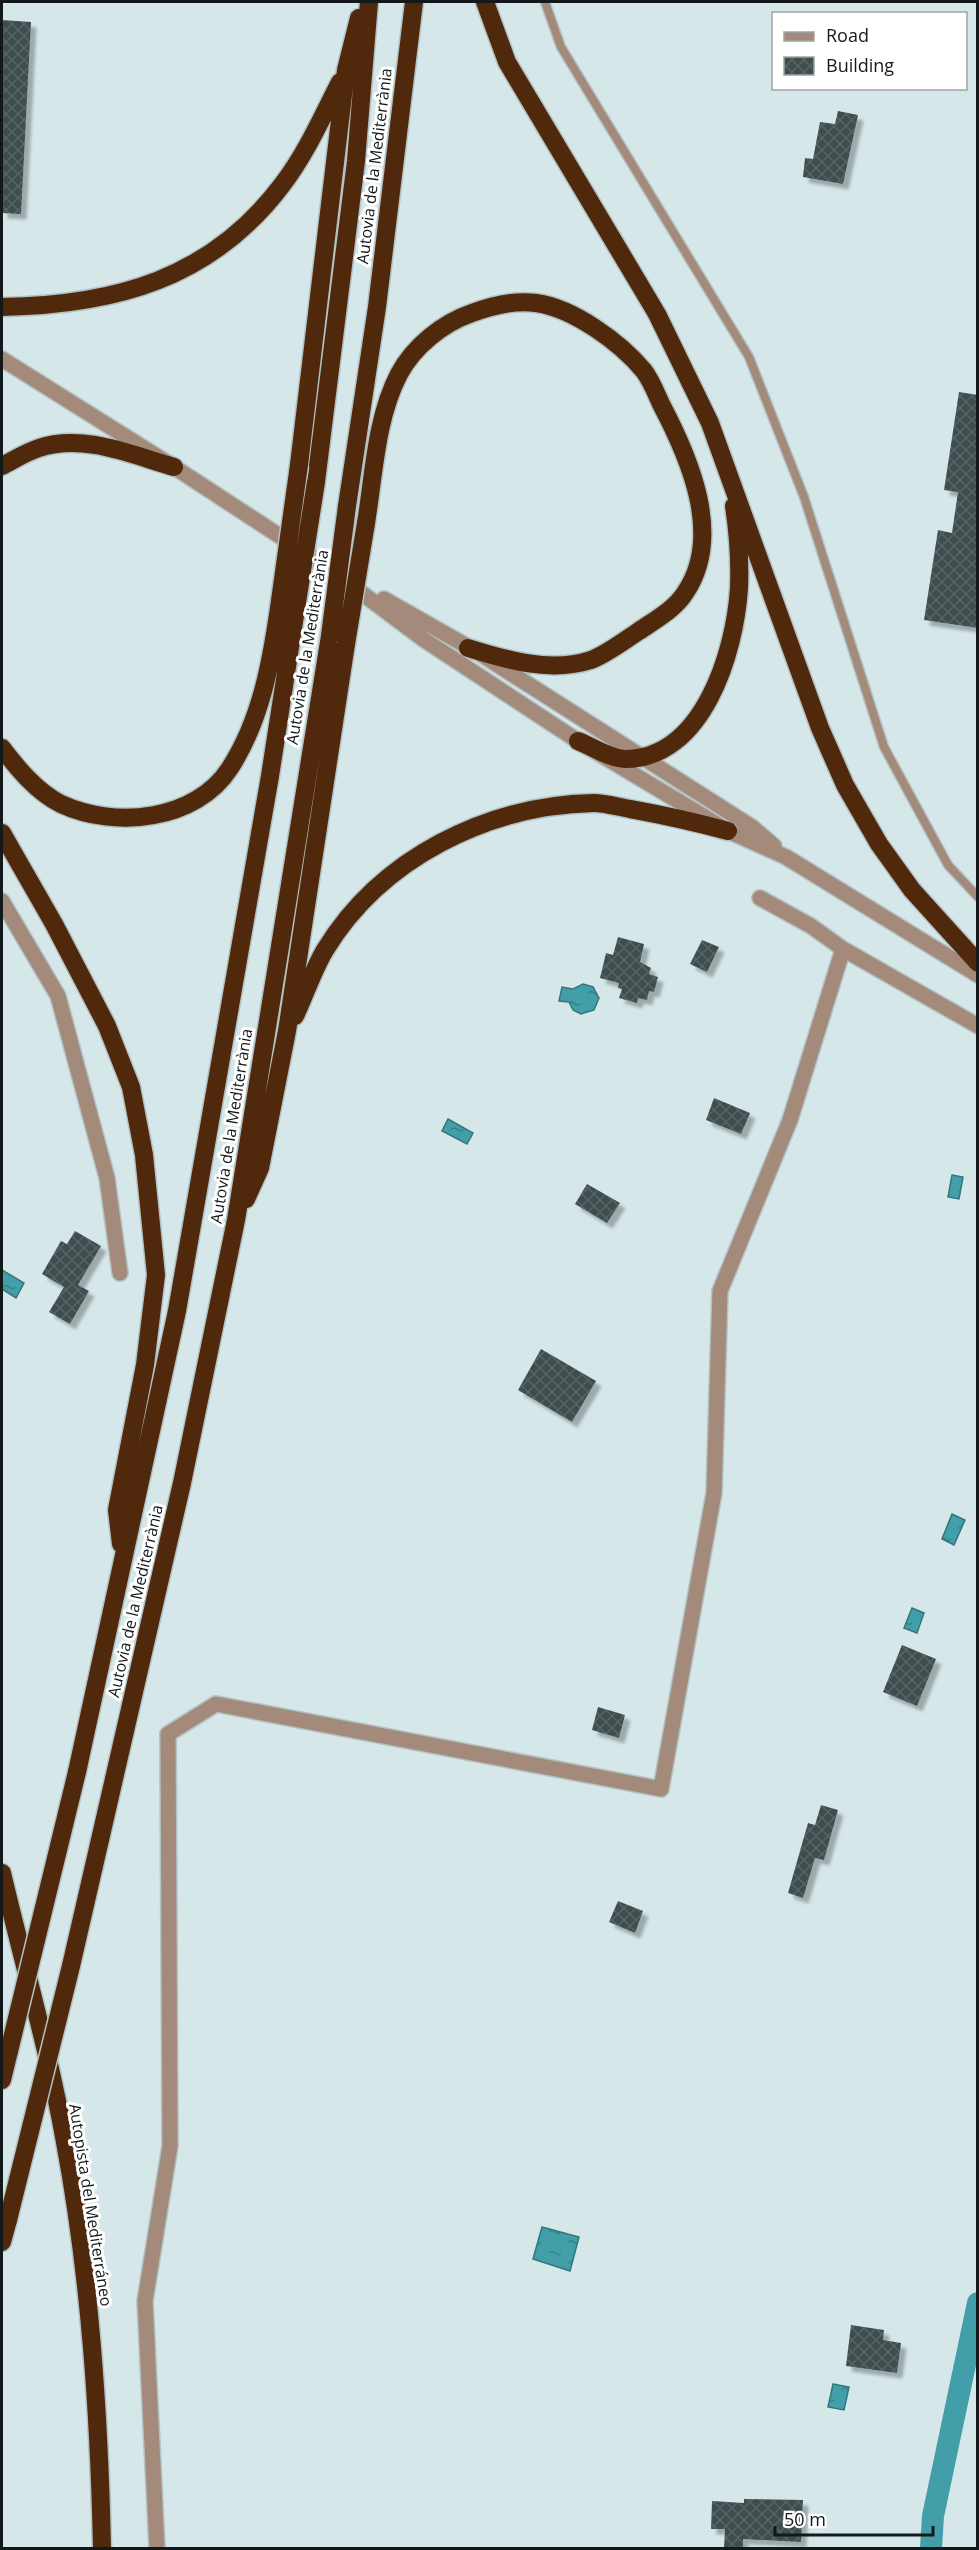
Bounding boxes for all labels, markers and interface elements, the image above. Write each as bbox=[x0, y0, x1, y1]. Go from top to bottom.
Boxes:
legend bbox=[772, 12, 967, 90]
text: Road bbox=[826, 23, 869, 47]
text: Building bbox=[826, 53, 894, 77]
street label: Autovia de la Mediterrània bbox=[351, 67, 397, 265]
street label: Autovia de la Mediterrània bbox=[281, 548, 333, 746]
street label: Autovia de la Mediterrània bbox=[205, 1027, 257, 1225]
street label: Autovia de la Mediterrània bbox=[102, 1503, 168, 1699]
street label: Autopista del Mediterráneo bbox=[64, 2102, 118, 2308]
scale bar bbox=[775, 2499, 932, 2537]
text: 50 m bbox=[784, 2507, 826, 2531]

